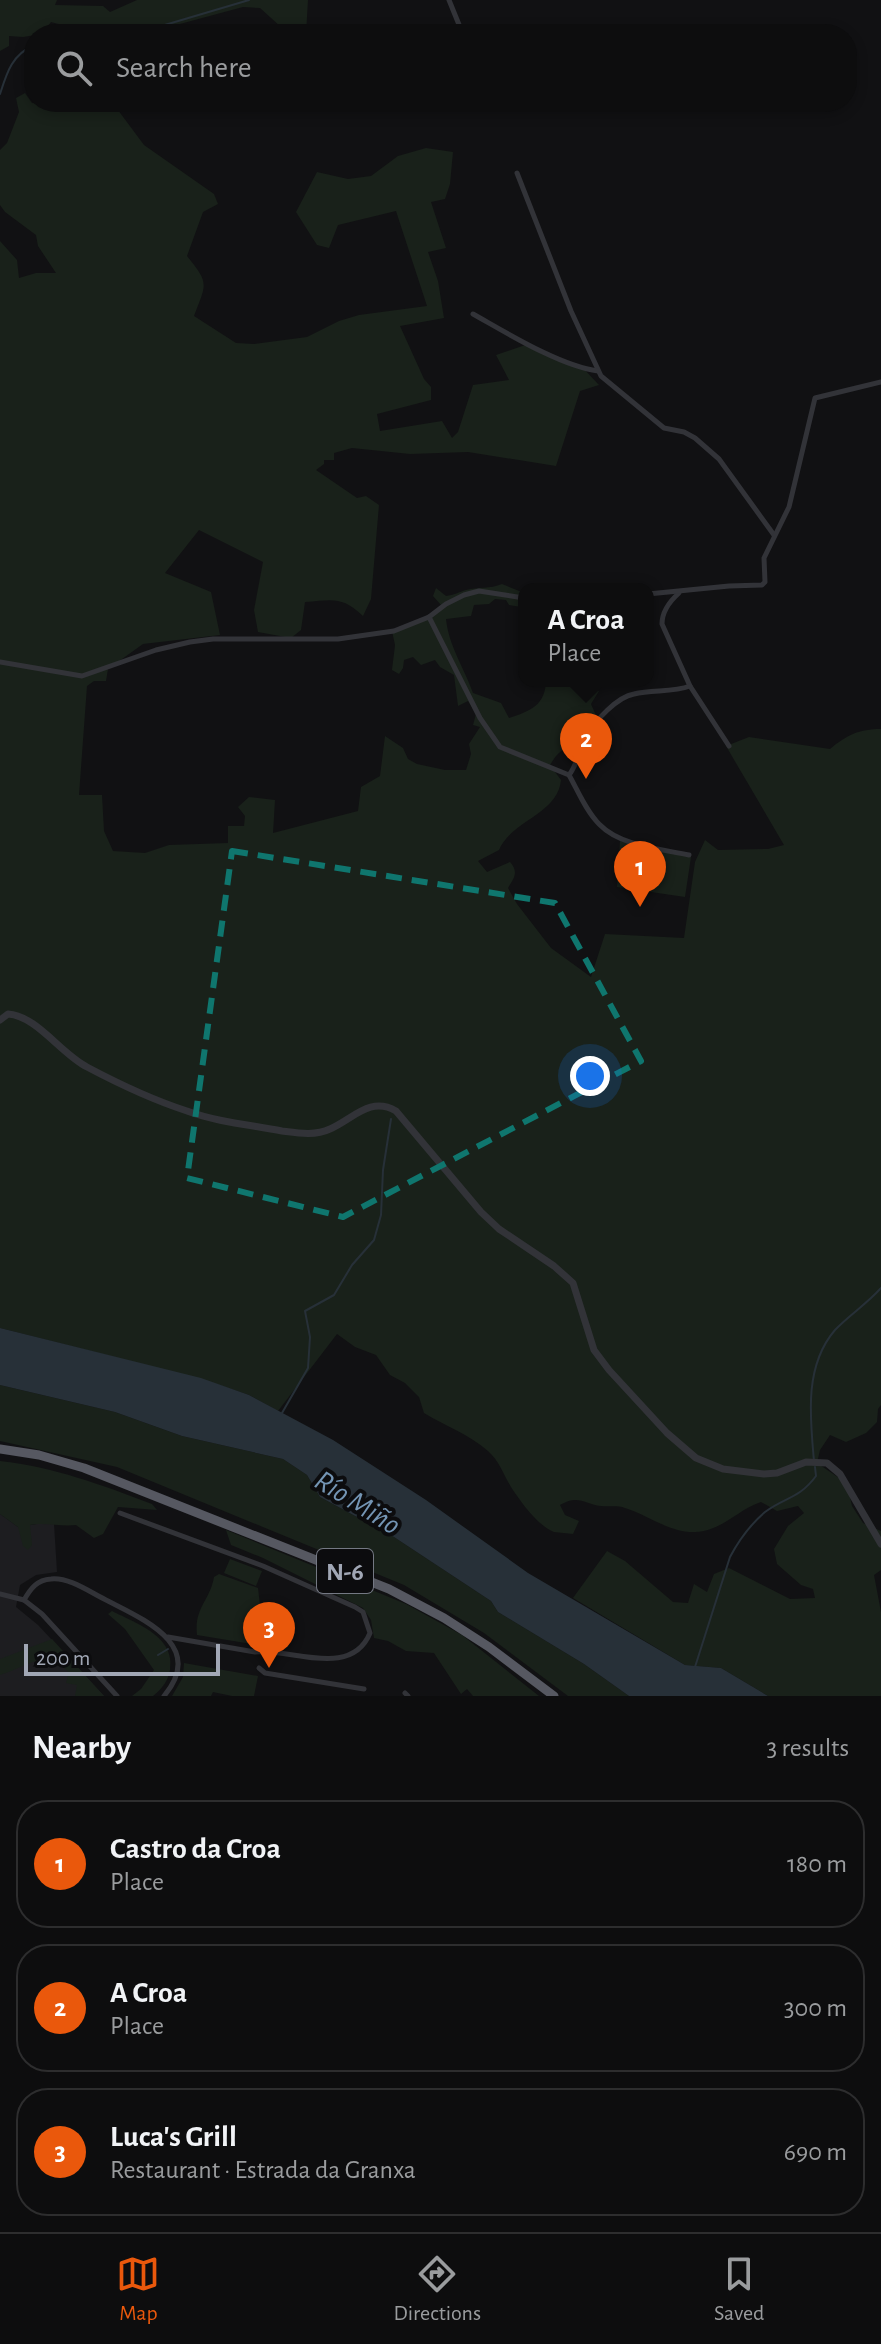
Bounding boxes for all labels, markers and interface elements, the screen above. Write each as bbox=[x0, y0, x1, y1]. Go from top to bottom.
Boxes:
search box bbox=[24, 24, 857, 112]
icon: search bbox=[52, 46, 96, 90]
text: Search here bbox=[116, 53, 252, 83]
popup bbox=[518, 583, 654, 687]
text: A Croa bbox=[547, 605, 625, 635]
text: Place bbox=[547, 640, 601, 666]
pin: 2 bbox=[560, 713, 612, 779]
pin: 1 bbox=[614, 841, 666, 907]
your location bbox=[570, 1056, 610, 1096]
water label: Río Miño bbox=[309, 1465, 406, 1541]
road number: N-6 bbox=[317, 1549, 373, 1593]
pin: 3 bbox=[243, 1602, 295, 1668]
scale bar bbox=[24, 1640, 220, 1676]
text: 200 m bbox=[36, 1647, 90, 1669]
text: Nearby bbox=[32, 1731, 131, 1765]
text: 3 results bbox=[766, 1735, 849, 1761]
text: Castro da Croa bbox=[110, 1834, 281, 1864]
text: 1 bbox=[55, 1851, 65, 1877]
text: 180 m bbox=[787, 1851, 847, 1877]
text: Place bbox=[110, 1869, 164, 1895]
text: A Croa bbox=[110, 1978, 187, 2008]
text: 2 bbox=[54, 1995, 66, 2021]
text: 300 m bbox=[784, 1995, 847, 2021]
text: Place bbox=[110, 2013, 164, 2039]
text: Luca's Grill bbox=[110, 2122, 237, 2152]
text: 3 bbox=[54, 2139, 66, 2165]
text: 690 m bbox=[784, 2139, 847, 2165]
text: Restaurant · Estrada da Granxa bbox=[110, 2157, 416, 2183]
tab: Map bbox=[116, 2252, 160, 2326]
tab: Directions bbox=[393, 2252, 481, 2326]
tab: Saved bbox=[714, 2252, 764, 2326]

